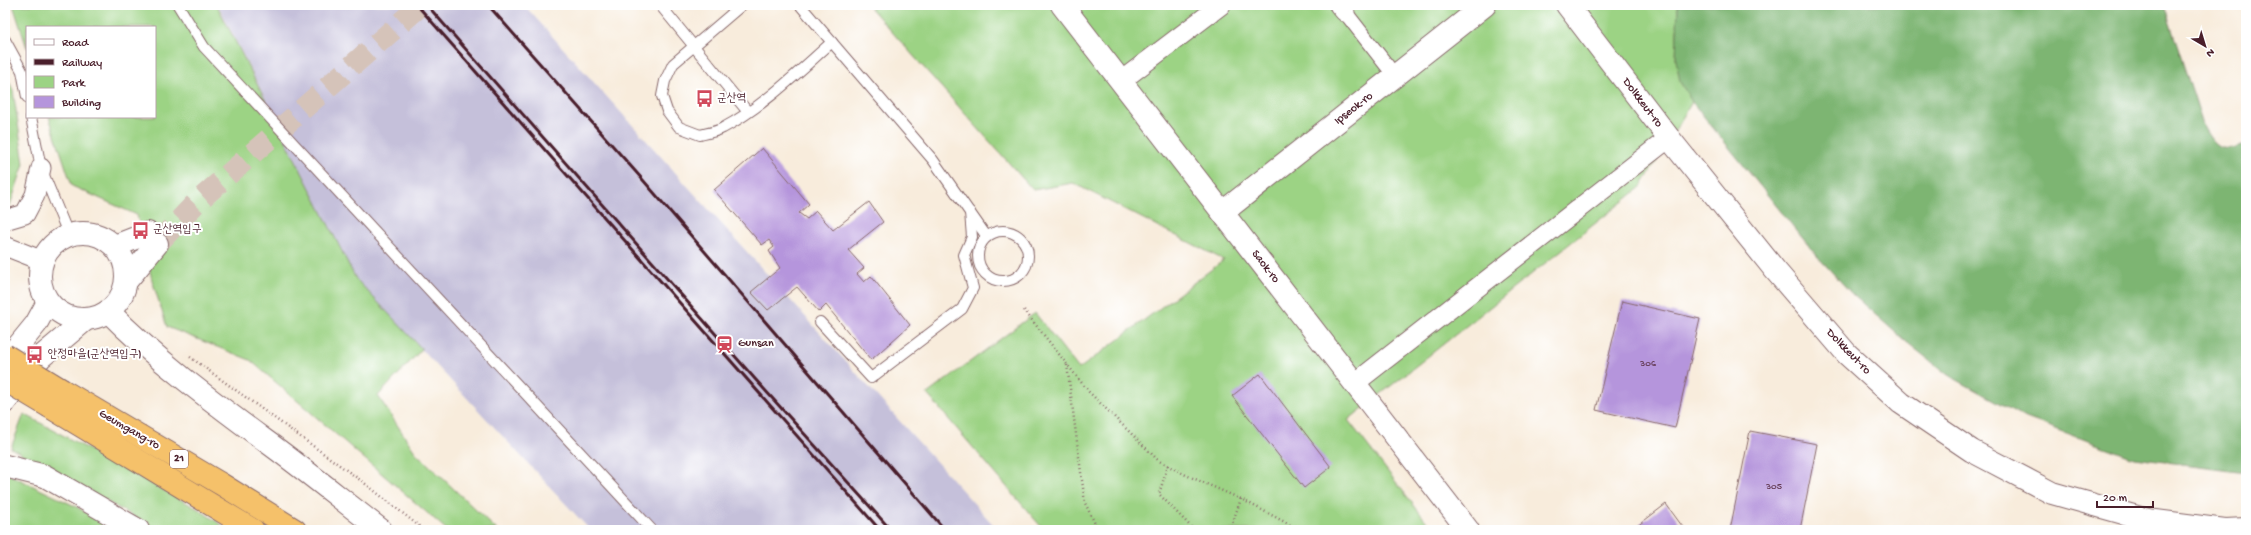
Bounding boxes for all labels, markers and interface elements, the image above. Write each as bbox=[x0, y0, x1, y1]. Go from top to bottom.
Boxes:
legend bbox=[26, 26, 156, 118]
north arrow bbox=[2185, 26, 2225, 66]
text: Road bbox=[62, 37, 89, 51]
text: N bbox=[2203, 45, 2216, 59]
text: Railway bbox=[62, 57, 102, 71]
street label: Dolkkeut-ro bbox=[1618, 75, 1665, 131]
text: Park bbox=[61, 77, 87, 91]
bus stop icon: 군산역 bbox=[694, 89, 714, 109]
street label: Ipseok-ro bbox=[1332, 90, 1376, 128]
place label: 군산역 bbox=[717, 92, 746, 106]
text: Building bbox=[61, 97, 101, 111]
bus stop icon: 군산역입구 bbox=[130, 220, 150, 240]
place label: 군산역입구 bbox=[153, 223, 202, 237]
street label: Saok-ro bbox=[1248, 248, 1282, 286]
street label: Dolkkeut-ro bbox=[1822, 325, 1873, 378]
station icon: Gunsan bbox=[715, 334, 735, 354]
place label: Gunsan bbox=[738, 337, 774, 351]
bus stop icon: 안정마을(군산역입구) bbox=[25, 345, 45, 365]
place label: 안정마을(군산역입구) bbox=[48, 348, 142, 362]
house number: 306 bbox=[1639, 358, 1657, 370]
street label: Geumgang-ro bbox=[96, 407, 162, 453]
road number: 21 bbox=[170, 450, 188, 468]
house number: 305 bbox=[1765, 481, 1782, 493]
scale bar bbox=[2097, 483, 2153, 509]
text: 20 m bbox=[2103, 492, 2128, 506]

